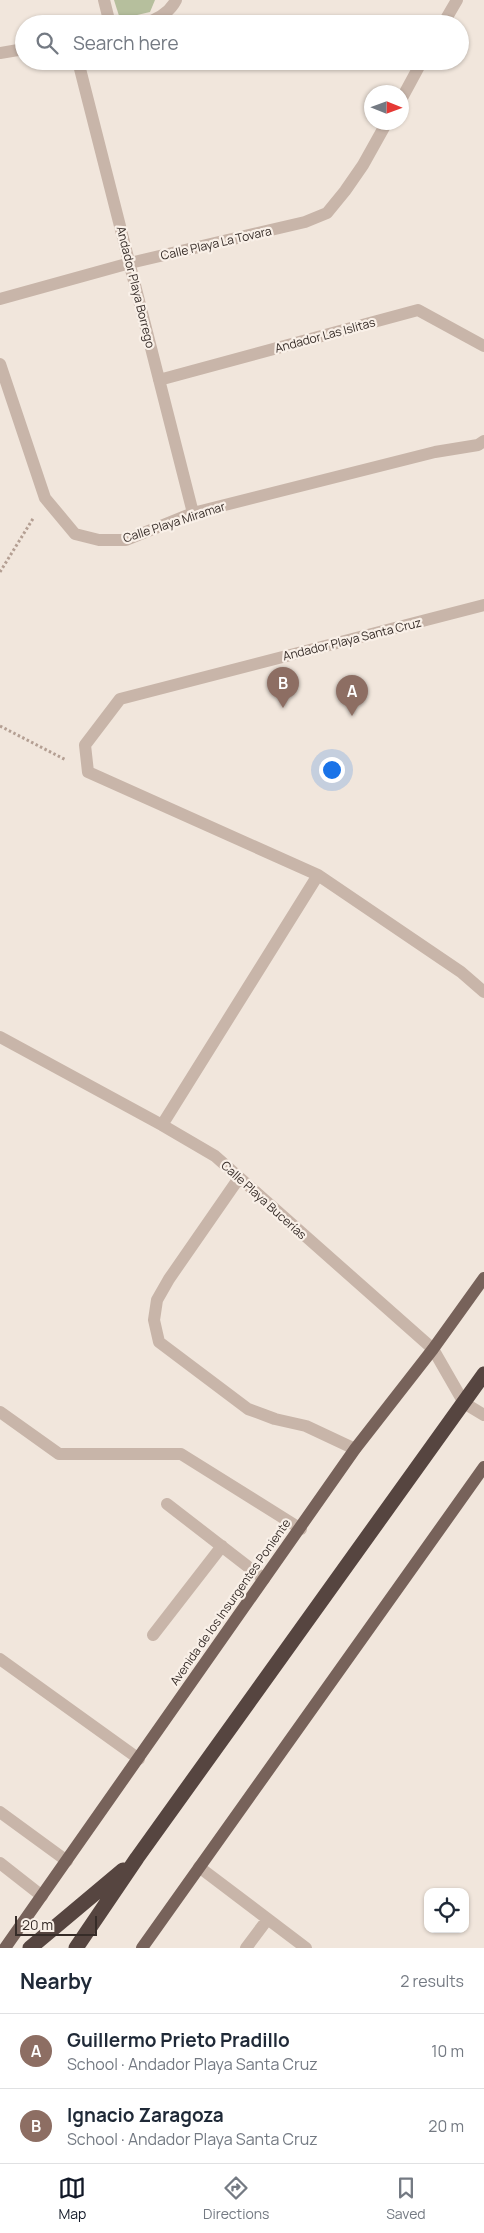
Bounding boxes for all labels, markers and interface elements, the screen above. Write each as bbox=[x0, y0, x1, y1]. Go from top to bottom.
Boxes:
search box bbox=[15, 15, 469, 70]
icon: search bbox=[33, 29, 61, 57]
text: Search here bbox=[73, 30, 179, 56]
north arrow bbox=[364, 85, 409, 130]
street label: Calle Playa La Tovara bbox=[159, 222, 273, 264]
street label: Andador Playa Borrego bbox=[113, 224, 159, 350]
street label: Andador Las Islitas bbox=[273, 313, 377, 357]
street label: Calle Playa Miramar bbox=[121, 497, 228, 547]
street label: Andador Playa Santa Cruz bbox=[281, 614, 423, 664]
pin: B bbox=[267, 667, 299, 708]
pin: A bbox=[336, 675, 368, 716]
your location bbox=[319, 757, 345, 783]
street label: Calle Playa Bucerías bbox=[217, 1157, 311, 1243]
street label: Avenida de los Insurgentes Poniente bbox=[166, 1515, 294, 1689]
map controls bbox=[424, 1888, 469, 1933]
button: locate bbox=[424, 1888, 469, 1933]
scale bar bbox=[15, 1913, 98, 1936]
text: 20 m bbox=[22, 1915, 53, 1934]
text: Nearby bbox=[20, 1967, 92, 1995]
text: 2 results bbox=[400, 1970, 464, 1992]
text: Guillermo Prieto Pradillo bbox=[67, 2027, 290, 2053]
text: A bbox=[31, 2040, 41, 2062]
text: 10 m bbox=[431, 2040, 464, 2062]
text: School · Andador Playa Santa Cruz bbox=[67, 2053, 318, 2075]
text: Ignacio Zaragoza bbox=[67, 2102, 224, 2128]
text: B bbox=[31, 2115, 41, 2137]
text: 20 m bbox=[428, 2115, 464, 2137]
text: School · Andador Playa Santa Cruz bbox=[67, 2128, 318, 2150]
tab: Map bbox=[58, 2174, 86, 2223]
tab: Directions bbox=[203, 2174, 269, 2223]
tab: Saved bbox=[386, 2174, 426, 2223]

